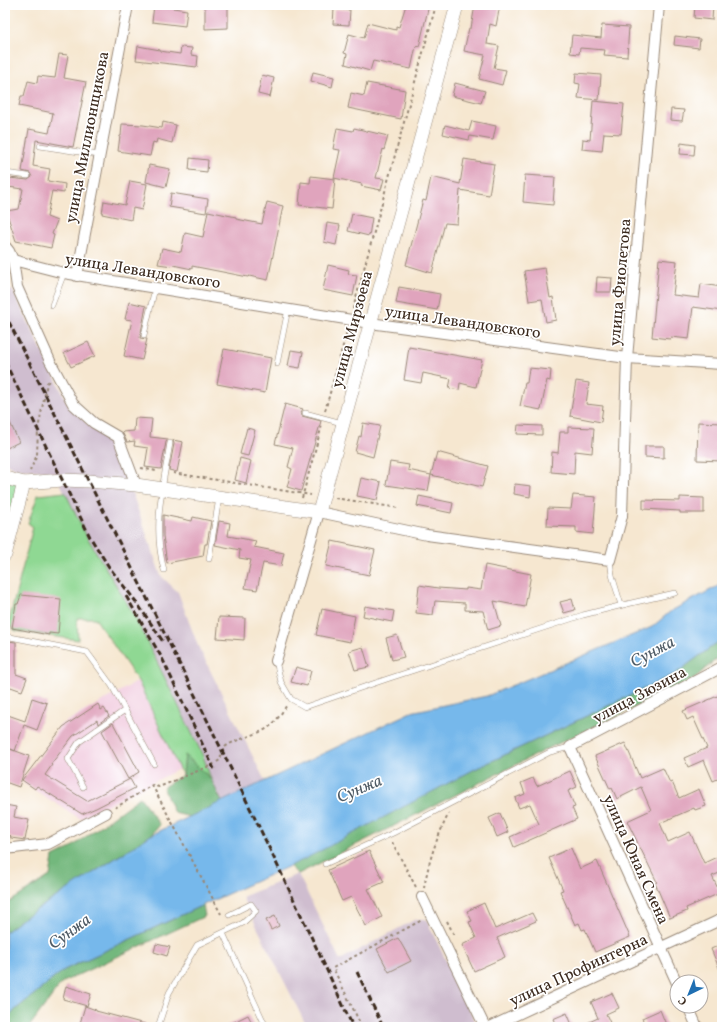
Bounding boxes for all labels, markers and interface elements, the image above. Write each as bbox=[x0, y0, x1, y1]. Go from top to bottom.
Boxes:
street label: улица Миллионщикова bbox=[61, 50, 115, 225]
street label: улица Фиолетова bbox=[604, 218, 638, 347]
street label: улица Левандовского bbox=[63, 249, 222, 295]
street label: улица Мирзоева bbox=[327, 268, 379, 391]
street label: улица Левандовского bbox=[383, 301, 542, 345]
water label: Сунжа bbox=[626, 631, 679, 674]
street label: улица Зюзина bbox=[589, 662, 691, 730]
water label: Сунжа bbox=[333, 770, 386, 809]
street label: улица Юная Смена bbox=[597, 791, 674, 928]
water label: Сунжа bbox=[44, 909, 96, 955]
street label: улица Профинтерна bbox=[506, 929, 652, 1013]
north arrow bbox=[669, 974, 709, 1014]
text: С bbox=[675, 992, 691, 1008]

